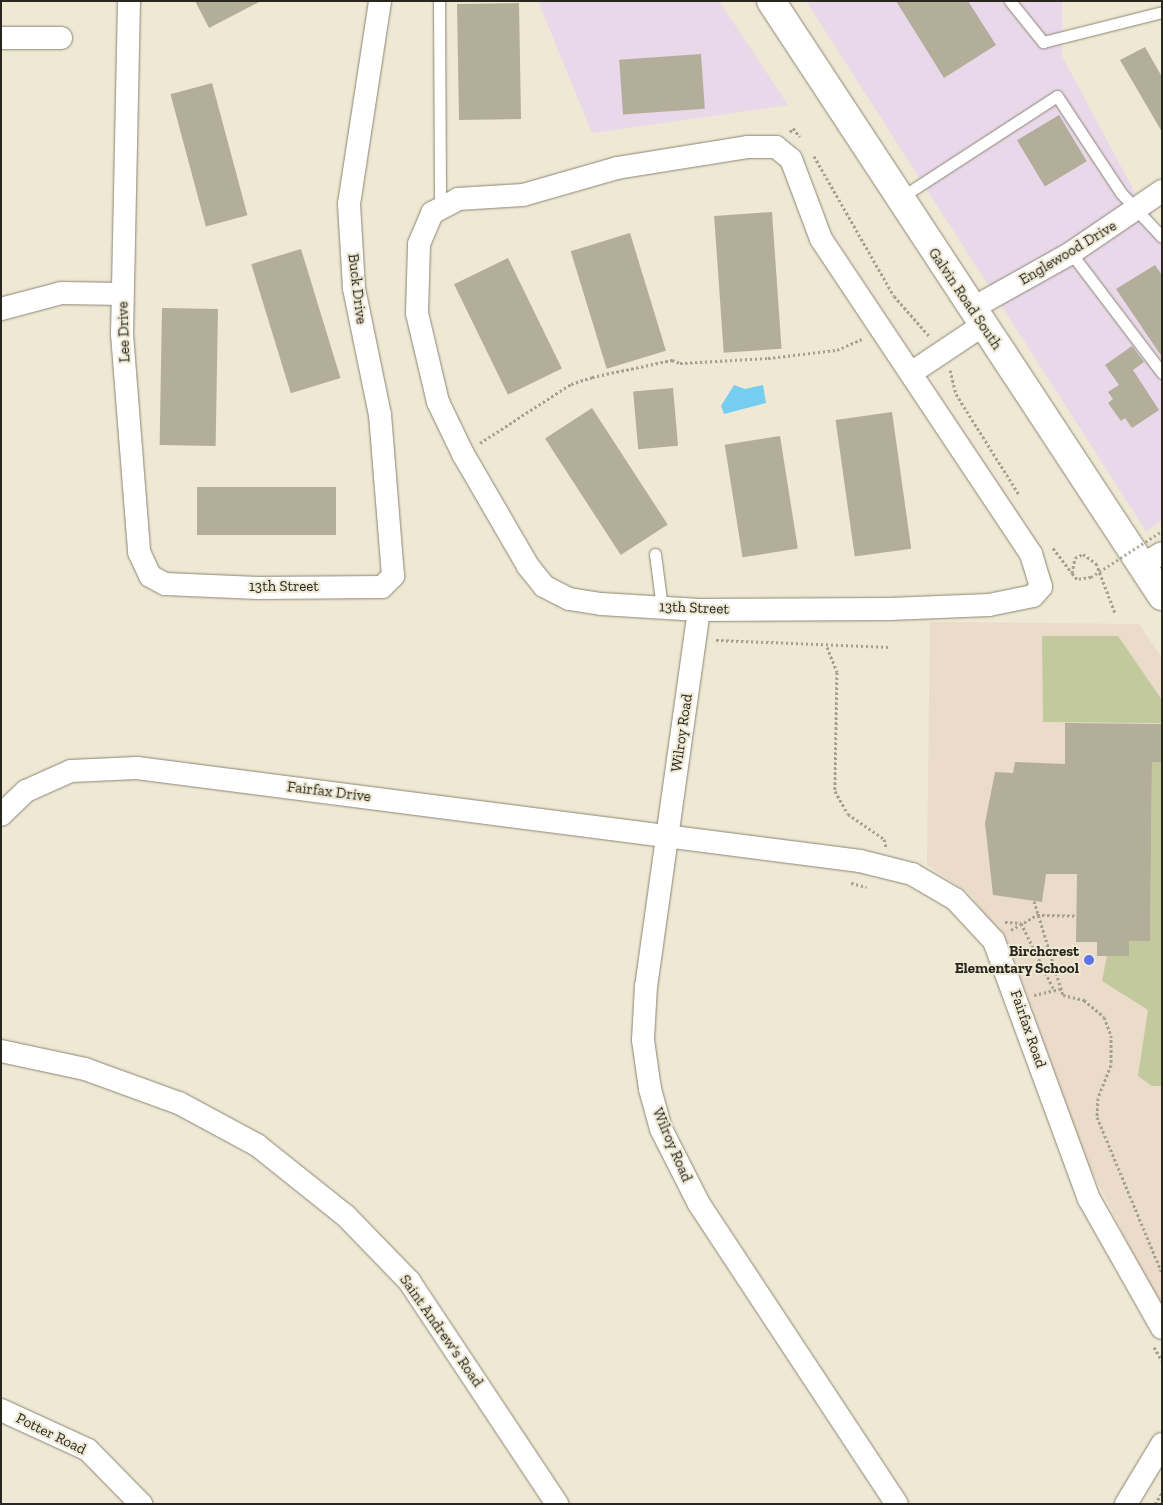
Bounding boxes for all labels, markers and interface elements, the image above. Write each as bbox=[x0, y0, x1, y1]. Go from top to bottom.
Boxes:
street label: Englewood Drive bbox=[1016, 217, 1120, 289]
street label: Galvin Road South bbox=[924, 245, 1006, 353]
street label: Buck Drive bbox=[344, 253, 370, 325]
street label: Lee Drive bbox=[114, 301, 134, 363]
street label: 13th Street bbox=[249, 578, 319, 596]
street label: 13th Street bbox=[659, 598, 729, 618]
street label: Wilroy Road bbox=[668, 693, 696, 773]
street label: Fairfax Drive bbox=[286, 778, 372, 806]
place label: Birchcrest Elementary School bbox=[954, 942, 1079, 977]
marker: Birchcrest Elementary School bbox=[1083, 954, 1095, 966]
street label: Fairfax Road bbox=[1006, 988, 1050, 1070]
street label: Wilroy Road bbox=[648, 1105, 696, 1185]
street label: Saint Andrew's Road bbox=[395, 1271, 487, 1391]
street label: Potter Road bbox=[13, 1409, 89, 1459]

